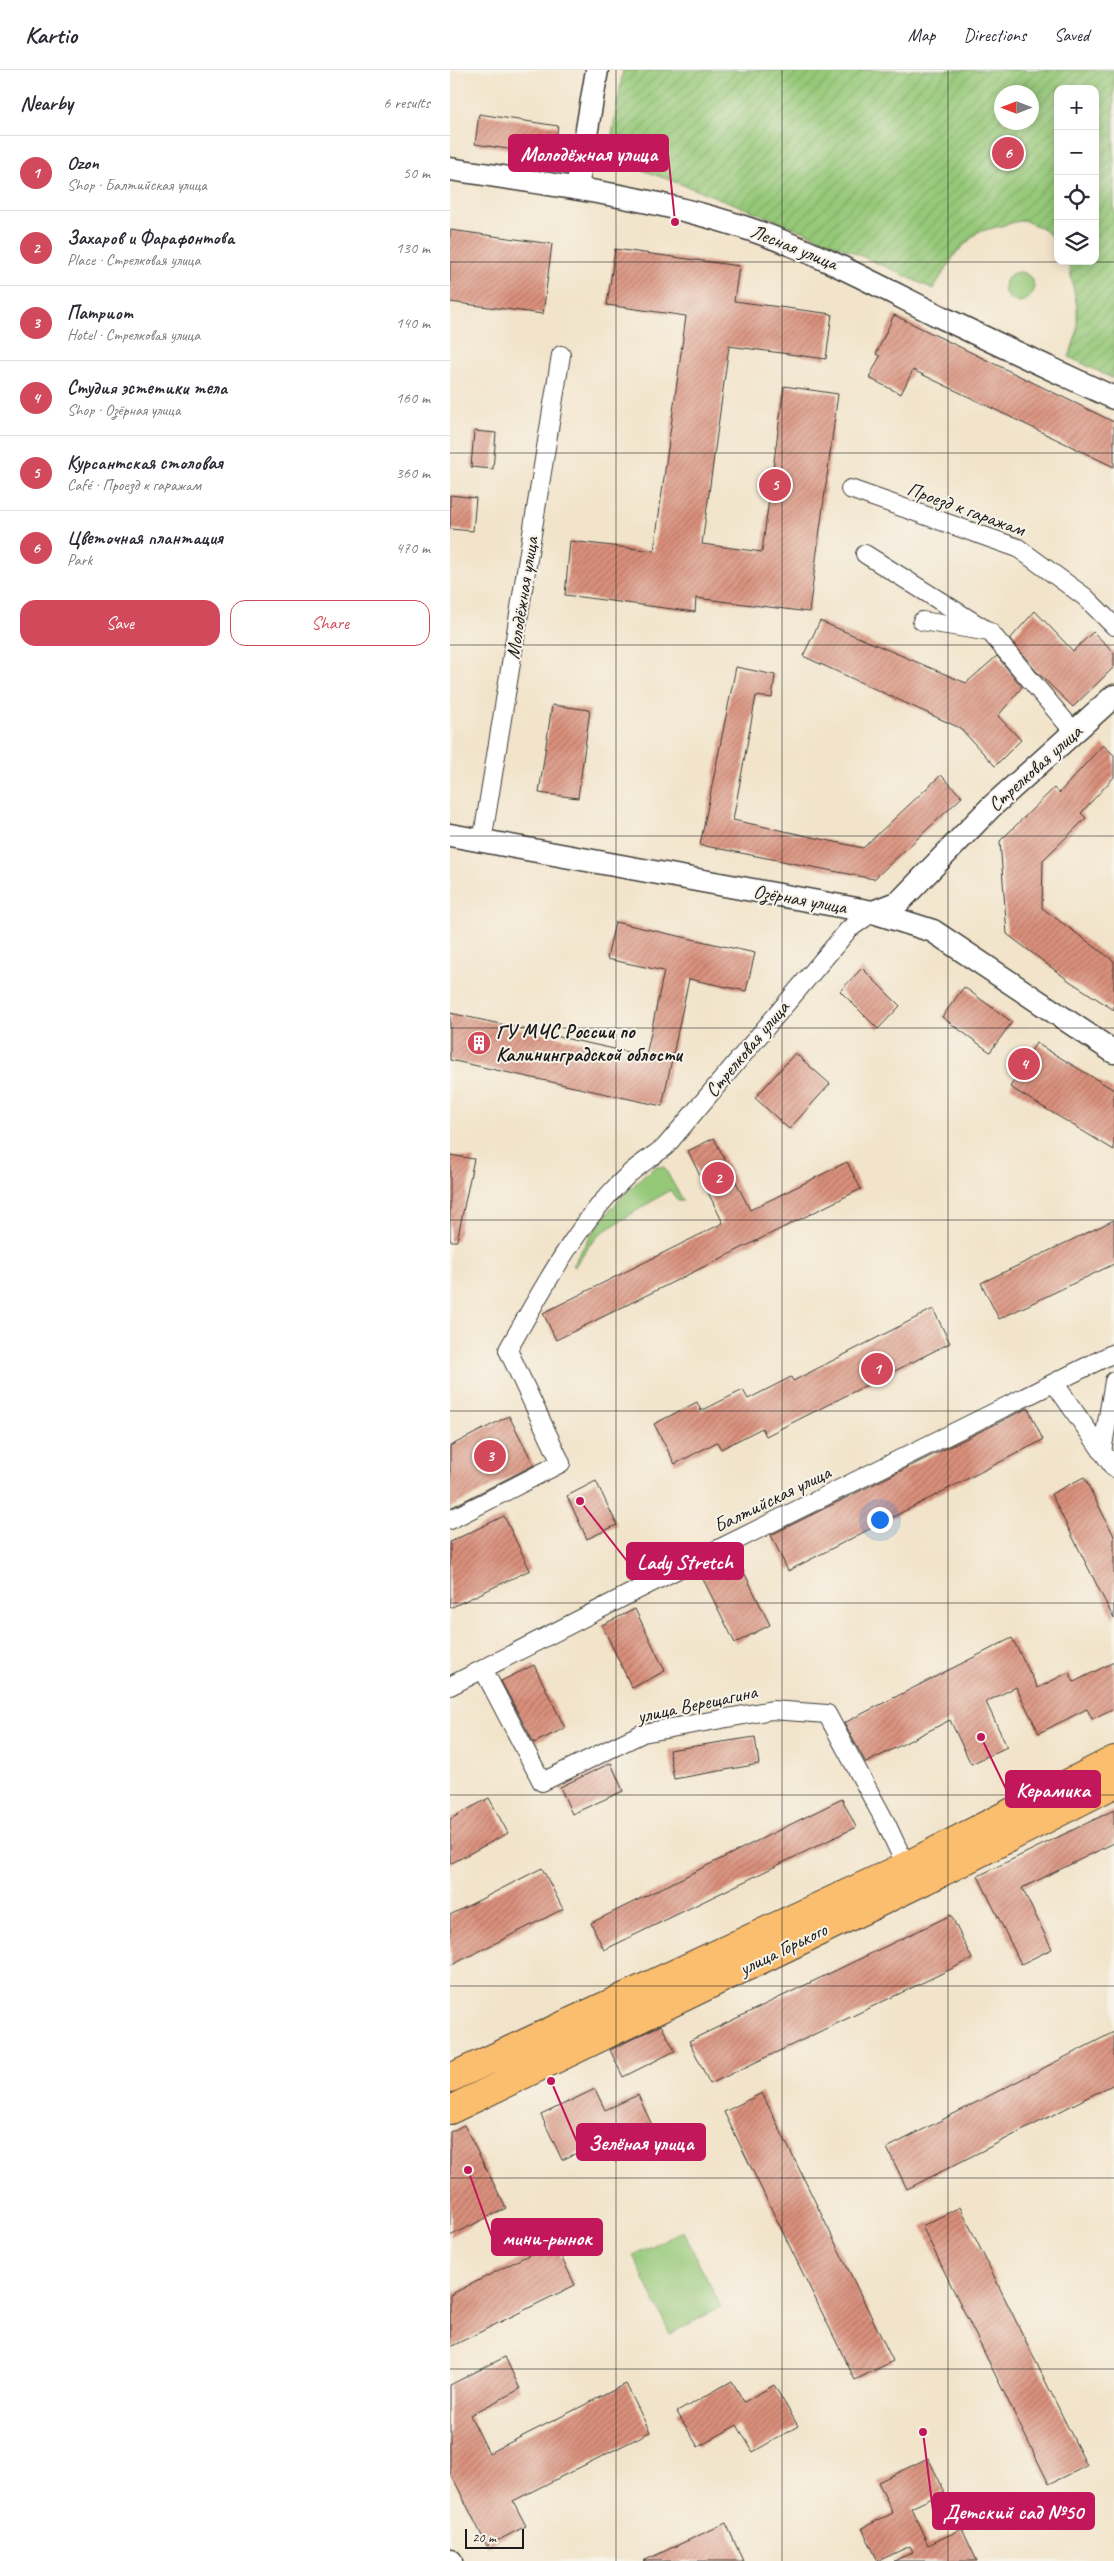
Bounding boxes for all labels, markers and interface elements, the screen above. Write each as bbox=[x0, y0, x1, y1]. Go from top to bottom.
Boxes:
text: Kartio bbox=[25, 20, 77, 50]
text: Map bbox=[908, 24, 935, 46]
text: Directions bbox=[963, 24, 1026, 46]
text: Saved bbox=[1054, 24, 1089, 46]
north arrow bbox=[994, 85, 1039, 130]
map controls bbox=[1054, 85, 1099, 265]
button: + bbox=[1054, 85, 1099, 130]
text: Nearby bbox=[20, 90, 73, 116]
text: 6 results bbox=[383, 93, 430, 113]
button: − bbox=[1054, 130, 1099, 175]
pin: 6 bbox=[992, 134, 1024, 172]
callout: Молодёжная улица bbox=[509, 135, 668, 171]
text: Молодёжная улица bbox=[520, 141, 659, 167]
text: Ozon bbox=[67, 151, 99, 175]
text: 1 bbox=[32, 163, 40, 183]
text: 50 m bbox=[403, 163, 430, 183]
text: Shop · Балтийская улица bbox=[67, 175, 207, 195]
button: locate bbox=[1054, 175, 1099, 220]
street label: Лесная улица bbox=[747, 218, 843, 276]
button: layers bbox=[1054, 220, 1099, 265]
text: Захаров и Фарафонтова bbox=[67, 226, 234, 250]
text: 2 bbox=[32, 238, 40, 258]
text: 130 m bbox=[396, 238, 430, 258]
text: Place · Стрелковая улица bbox=[67, 250, 200, 270]
text: Патриот bbox=[67, 301, 133, 325]
text: 3 bbox=[32, 313, 40, 333]
text: 140 m bbox=[396, 313, 430, 333]
text: Hotel · Стрелковая улица bbox=[67, 325, 200, 345]
text: Студия эстетики тела bbox=[67, 376, 227, 400]
text: 4 bbox=[32, 388, 40, 408]
text: 160 m bbox=[396, 388, 430, 408]
text: Shop · Озёрная улица bbox=[67, 400, 180, 420]
text: Курсантская столовая bbox=[67, 451, 223, 475]
text: 5 bbox=[33, 463, 39, 483]
text: 360 m bbox=[396, 463, 430, 483]
pin: 5 bbox=[759, 466, 791, 504]
text: Café · Проезд к гаражам bbox=[67, 475, 201, 495]
street label: Проезд к гаражам bbox=[904, 476, 1030, 542]
text: Цветочная плантация bbox=[67, 526, 223, 550]
street label: Молодёжная улица bbox=[500, 533, 544, 661]
text: 6 bbox=[32, 538, 40, 558]
text: 470 m bbox=[396, 538, 430, 558]
text: Park bbox=[67, 550, 92, 570]
button: Save bbox=[20, 600, 220, 646]
button: Share bbox=[230, 600, 430, 646]
street label: Стрелковая улица bbox=[983, 718, 1088, 817]
street label: Озёрная улица bbox=[751, 879, 851, 921]
street label: Стрелковая улица bbox=[699, 995, 795, 1102]
place label: ГУ МЧС России по Калининградской облости bbox=[496, 1019, 684, 1067]
building icon: ГУ МЧС России по Калининградской облости bbox=[466, 1030, 492, 1056]
pin: 4 bbox=[1008, 1045, 1040, 1083]
pin: 2 bbox=[702, 1159, 734, 1197]
pin: 1 bbox=[861, 1350, 893, 1388]
pin: 3 bbox=[474, 1437, 506, 1475]
street label: Балтийская улица bbox=[709, 1459, 836, 1538]
your location bbox=[867, 1507, 893, 1533]
callout: Lady Stretch bbox=[627, 1543, 743, 1579]
text: Lady Stretch bbox=[637, 1549, 734, 1576]
street label: улица Верещагина bbox=[634, 1679, 761, 1729]
callout: Керамика bbox=[1006, 1771, 1100, 1807]
text: Керамика bbox=[1016, 1777, 1092, 1803]
street label: улица Горького bbox=[734, 1917, 832, 1981]
callout: Зелёная улица bbox=[577, 2124, 705, 2160]
text: Зелёная улица bbox=[588, 2130, 695, 2156]
callout: мини-рынок bbox=[492, 2219, 602, 2255]
text: мини-рынок bbox=[502, 2225, 593, 2251]
callout: Детский сад №50 bbox=[933, 2493, 1094, 2529]
text: Детский сад №50 bbox=[943, 2499, 1086, 2525]
scale bar bbox=[465, 2526, 524, 2549]
text: 20 m bbox=[472, 2529, 496, 2546]

